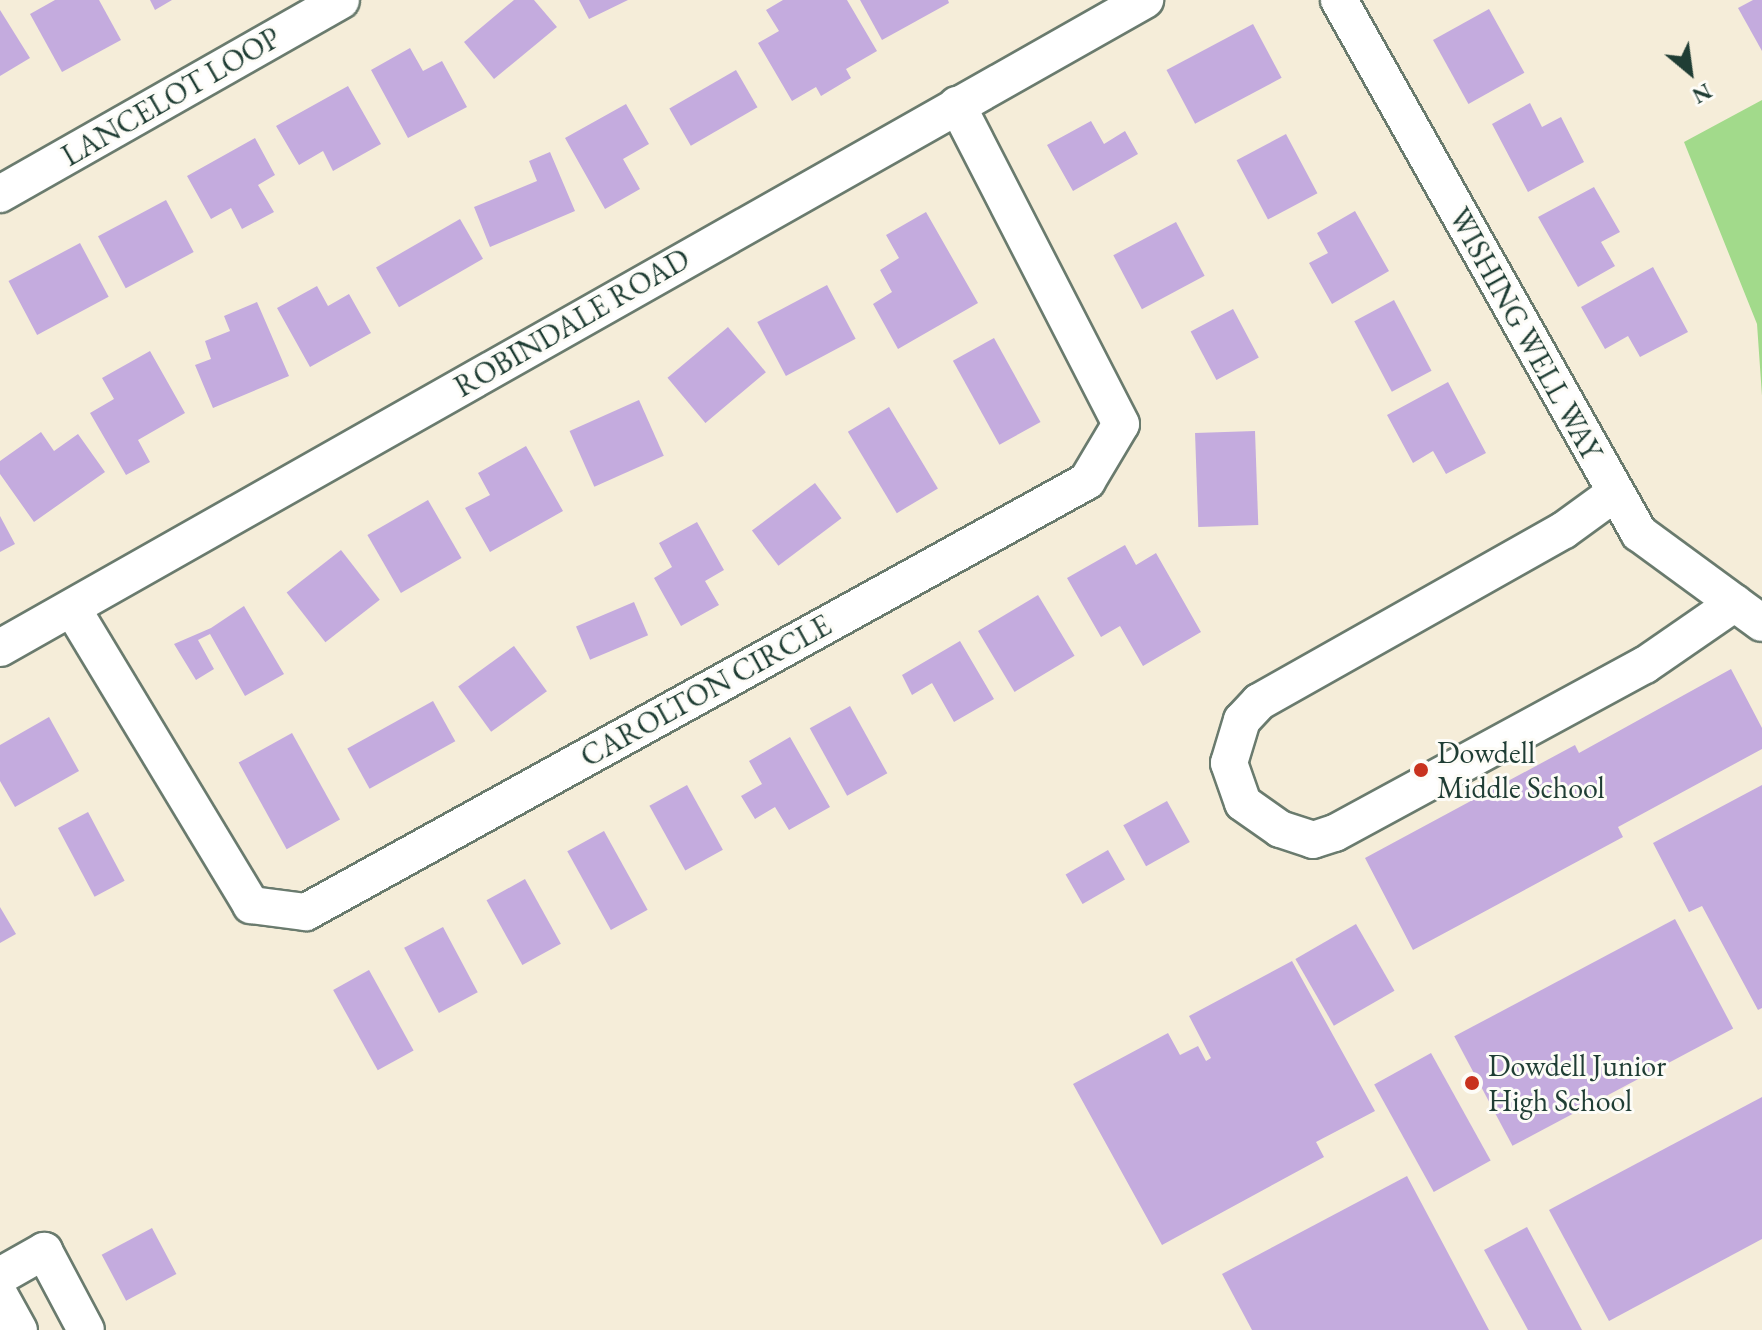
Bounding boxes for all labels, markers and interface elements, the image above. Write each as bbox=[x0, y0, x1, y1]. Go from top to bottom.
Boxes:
street label: LANCELOT LOOP bbox=[55, 20, 287, 174]
north arrow bbox=[1650, 32, 1730, 112]
text: N bbox=[1687, 76, 1717, 110]
street label: WISHING WELL WAY bbox=[1441, 202, 1609, 466]
street label: ROBINDALE ROAD bbox=[448, 241, 696, 405]
street label: CAROLTON CIRCLE bbox=[574, 607, 838, 775]
place label: Dowdell Middle School bbox=[1437, 735, 1605, 806]
marker: Dowdell Middle School bbox=[1412, 761, 1430, 779]
place label: Dowdell Junior High School bbox=[1488, 1048, 1666, 1118]
marker: Dowdell Junior High School bbox=[1463, 1074, 1481, 1092]

